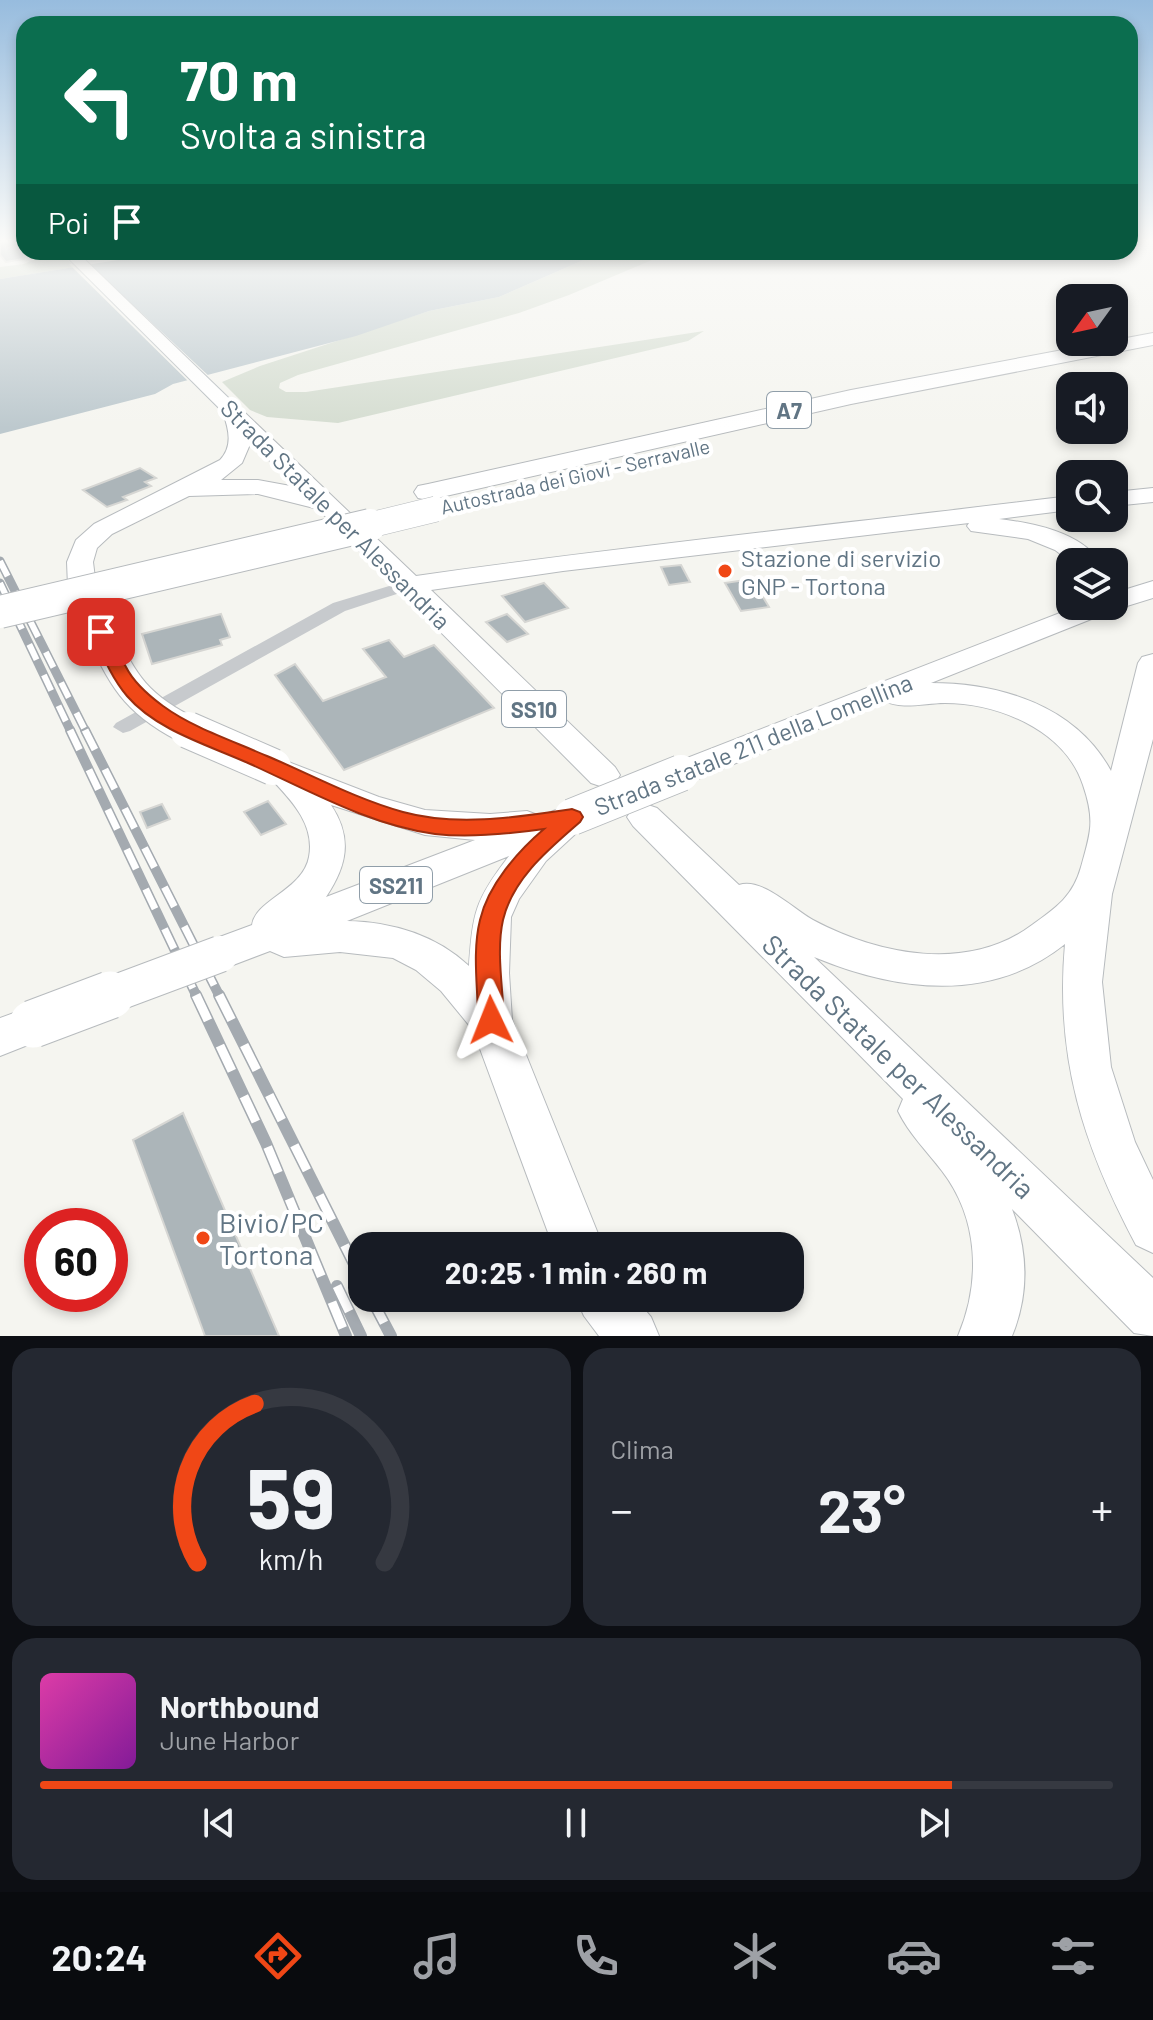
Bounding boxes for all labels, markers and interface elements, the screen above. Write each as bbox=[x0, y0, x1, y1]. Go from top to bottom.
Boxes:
text: 70 m bbox=[180, 45, 298, 112]
icon: left bbox=[48, 48, 152, 152]
text: Svolta a sinistra bbox=[180, 113, 427, 156]
icon: arrive bbox=[105, 200, 149, 244]
text: Poi bbox=[48, 204, 89, 240]
north arrow bbox=[1056, 284, 1128, 356]
map controls bbox=[1056, 284, 1128, 620]
button: sound bbox=[1056, 372, 1128, 444]
road number: A7 bbox=[767, 392, 811, 428]
street label: Strada Statale per Alessandria bbox=[215, 393, 457, 635]
street label: Autostrada dei Giovi - Serravalle bbox=[438, 433, 712, 519]
button: search bbox=[1056, 460, 1128, 532]
place label: Stazione di servizio GNP - Tortona bbox=[741, 543, 941, 600]
button: layers bbox=[1056, 548, 1128, 620]
marker: Stazione di servizio GNP - Tortona bbox=[716, 562, 734, 580]
pin bbox=[67, 598, 135, 666]
icon: arrive bbox=[79, 610, 123, 654]
street label: Strada statale 211 della Lomellina bbox=[590, 667, 916, 821]
road number: SS10 bbox=[502, 691, 566, 727]
road number: SS211 bbox=[360, 867, 432, 903]
street label: Strada Statale per Alessandria bbox=[756, 927, 1042, 1205]
position arrow bbox=[449, 978, 533, 1062]
place label: Bivio/PC Tortona bbox=[219, 1205, 324, 1271]
speed limit sign: 60 bbox=[24, 1208, 128, 1312]
marker: Bivio/PC Tortona bbox=[194, 1229, 212, 1247]
text: 20:25 · 1 min · 260 m bbox=[445, 1254, 707, 1290]
text: Clima bbox=[611, 1433, 674, 1464]
text: 59 bbox=[247, 1446, 336, 1546]
text: 23° bbox=[818, 1473, 906, 1545]
text: − bbox=[611, 1482, 633, 1535]
text: + bbox=[1091, 1482, 1113, 1535]
text: km/h bbox=[259, 1541, 324, 1576]
text: Northbound bbox=[160, 1688, 319, 1724]
text: June Harbor bbox=[160, 1724, 299, 1755]
icon: previous bbox=[197, 1801, 241, 1845]
icon: pause bbox=[554, 1801, 598, 1845]
icon: next bbox=[912, 1801, 956, 1845]
icon: directions bbox=[250, 1928, 306, 1984]
icon: music bbox=[409, 1928, 465, 1984]
icon: phone bbox=[568, 1928, 624, 1984]
icon: climate bbox=[727, 1928, 783, 1984]
icon: car bbox=[886, 1928, 942, 1984]
icon: filters bbox=[1045, 1928, 1101, 1984]
text: 20:24 bbox=[52, 1935, 147, 1978]

